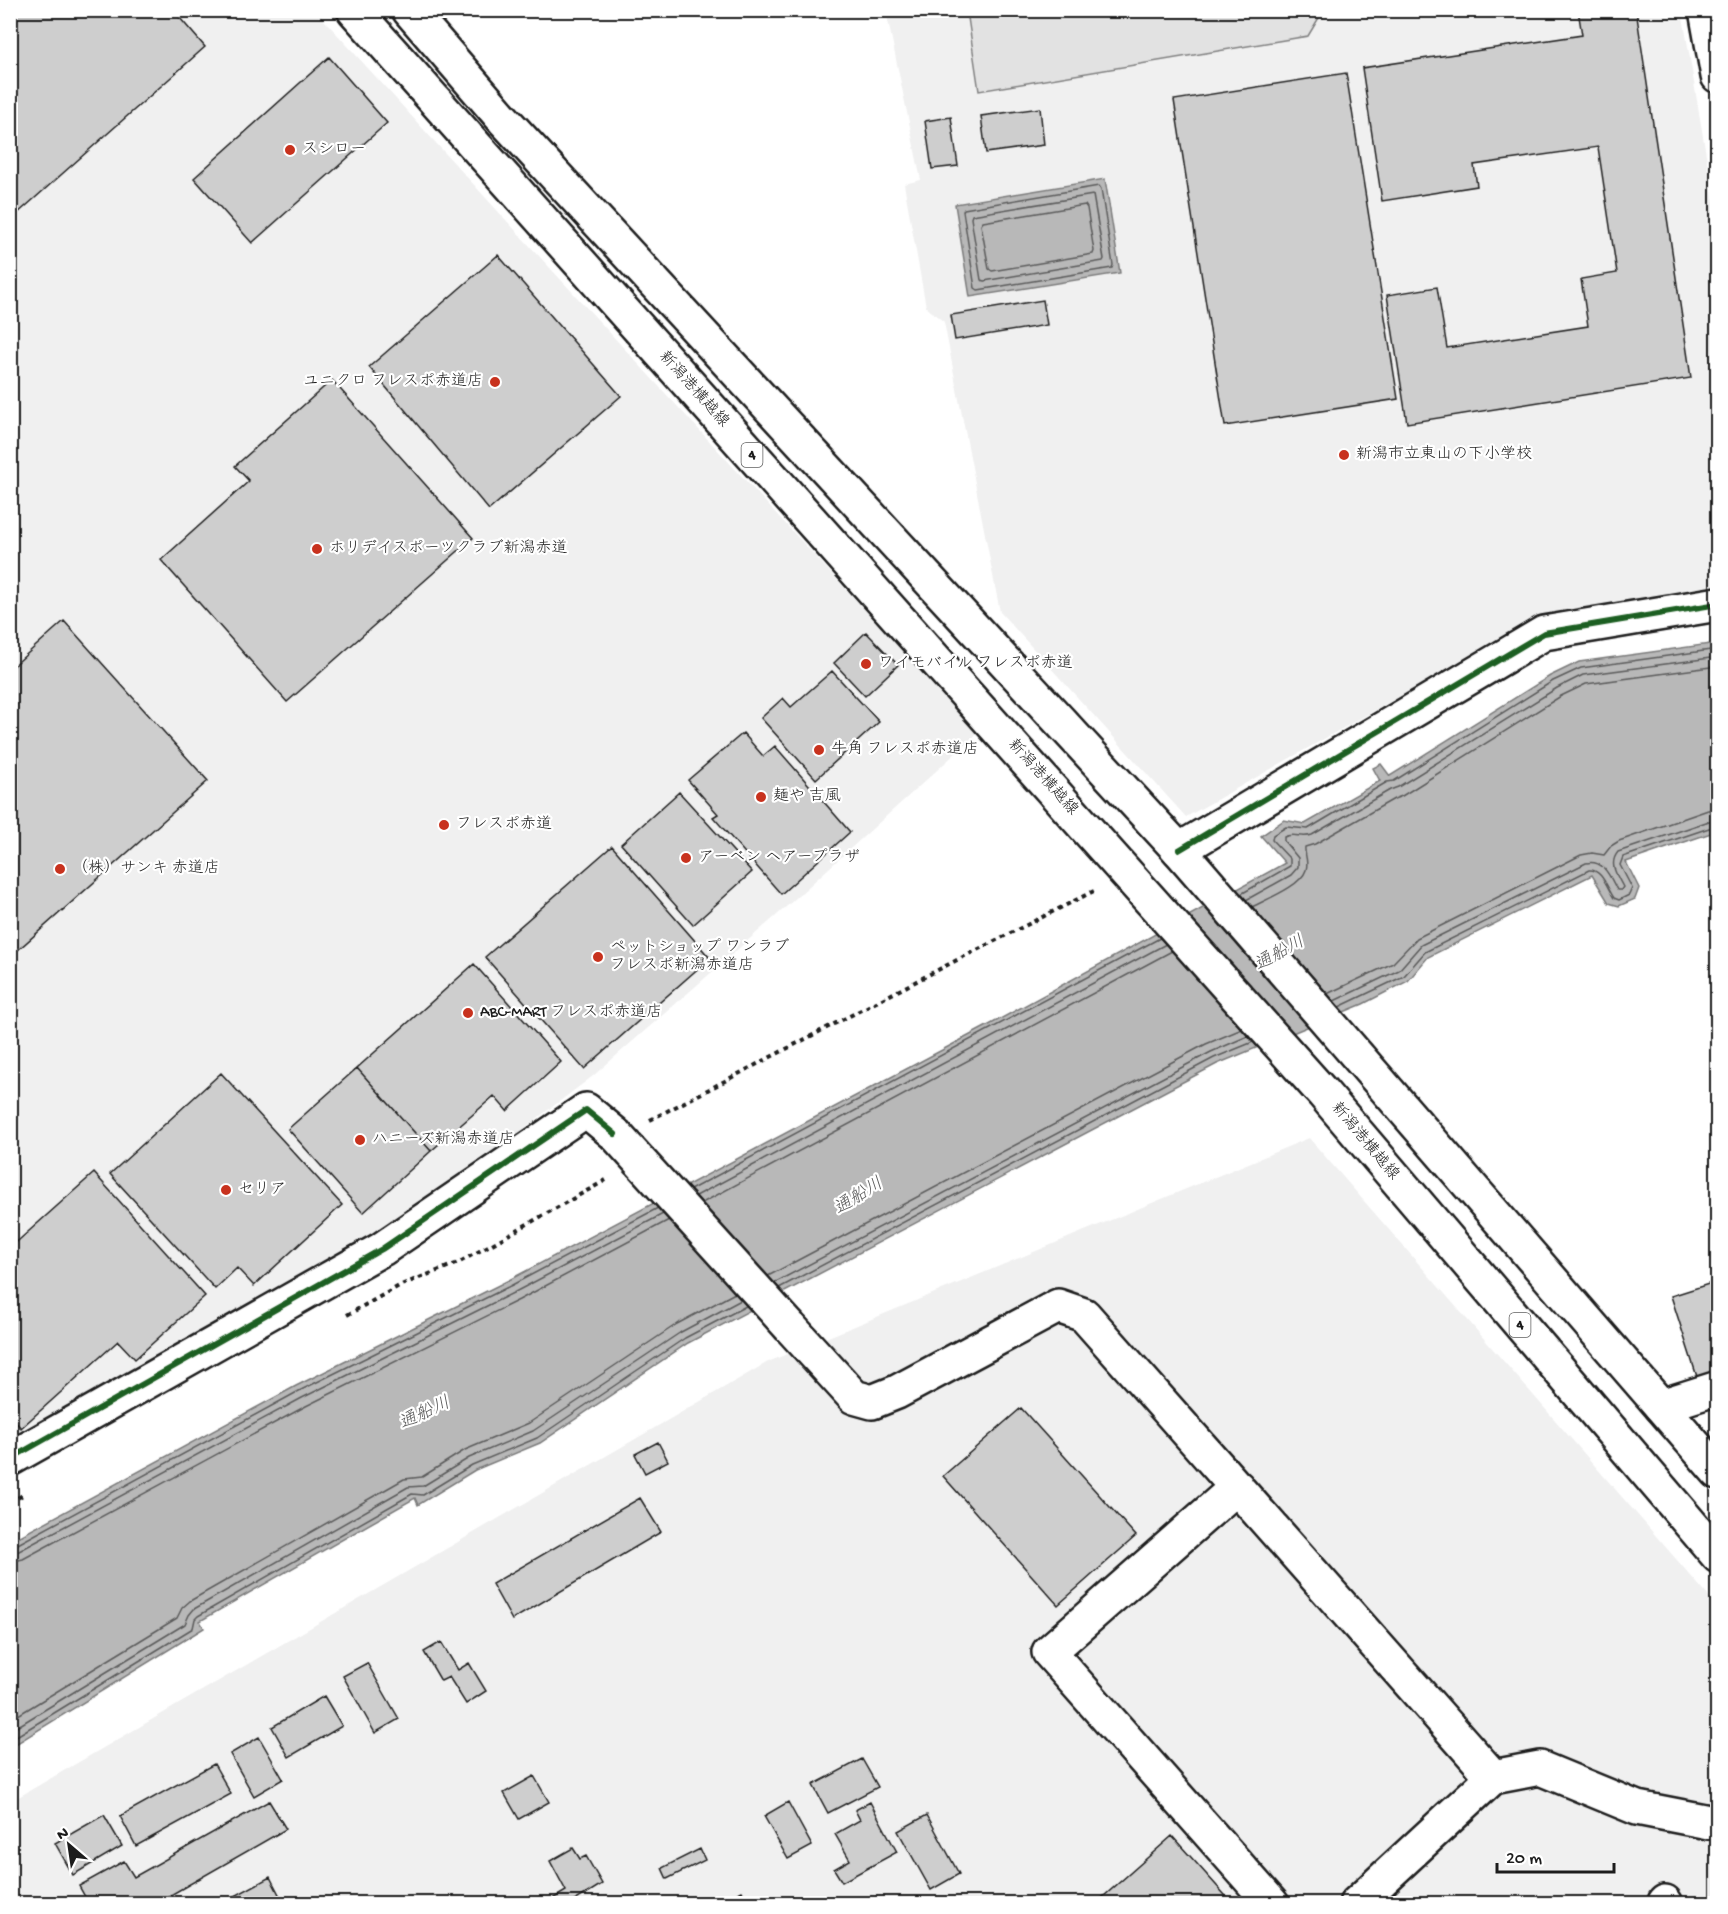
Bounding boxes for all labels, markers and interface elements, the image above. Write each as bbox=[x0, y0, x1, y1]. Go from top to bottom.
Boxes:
place label: スシロー bbox=[302, 141, 366, 160]
marker: スシロー bbox=[283, 143, 297, 157]
street label: 新潟港横越線 bbox=[654, 347, 734, 432]
place label: ユニクロ フレスポ赤道店 bbox=[303, 372, 483, 392]
marker: ユニクロ フレスポ赤道店 bbox=[488, 375, 502, 389]
road number: 4 bbox=[742, 443, 762, 467]
place label: 新潟市立東山の下小学校 bbox=[1356, 444, 1532, 465]
marker: 新潟市立東山の下小学校 bbox=[1337, 448, 1351, 462]
place label: ホリデイスポーツクラブ新潟赤道 bbox=[329, 539, 567, 559]
marker: ホリデイスポーツクラブ新潟赤道 bbox=[310, 542, 324, 556]
place label: ワイモバイル フレスポ赤道 bbox=[878, 654, 1073, 674]
marker: ワイモバイル フレスポ赤道 bbox=[859, 657, 873, 671]
street label: 新潟港横越線 bbox=[1003, 735, 1083, 820]
place label: 牛角 フレスポ赤道店 bbox=[831, 739, 979, 760]
marker: 牛角 フレスポ赤道店 bbox=[812, 743, 826, 757]
place label: 麺や 吉風 bbox=[773, 787, 841, 807]
marker: 麺や 吉風 bbox=[754, 790, 768, 804]
place label: フレスポ赤道 bbox=[456, 815, 552, 835]
marker: フレスポ赤道 bbox=[437, 818, 451, 832]
place label: アーベン ヘアープラザ bbox=[698, 848, 860, 868]
marker: アーベン ヘアープラザ bbox=[679, 851, 693, 865]
place label: （株）サンキ 赤道店 bbox=[72, 858, 220, 879]
marker: （株）サンキ 赤道店 bbox=[53, 862, 67, 876]
water label: 通船川 bbox=[1251, 931, 1309, 976]
place label: ペットショップ ワンラブ フレスポ新潟赤道店 bbox=[610, 938, 789, 976]
marker: ペットショップ ワンラブ フレスポ新潟赤道店 bbox=[591, 950, 605, 964]
place label: ABC-MART フレスポ赤道店 bbox=[480, 1003, 662, 1023]
marker: ABC-MART フレスポ赤道店 bbox=[461, 1006, 475, 1020]
street label: 新潟港横越線 bbox=[1326, 1098, 1404, 1185]
place label: ハニーズ新潟赤道店 bbox=[372, 1130, 514, 1150]
marker: ハニーズ新潟赤道店 bbox=[353, 1133, 367, 1147]
water label: 通船川 bbox=[830, 1173, 887, 1220]
place label: セリア bbox=[238, 1181, 286, 1200]
marker: セリア bbox=[219, 1183, 233, 1197]
road number: 4 bbox=[1510, 1313, 1530, 1337]
water label: 通船川 bbox=[396, 1392, 454, 1435]
north arrow bbox=[39, 1815, 99, 1875]
text: N bbox=[54, 1824, 73, 1846]
scale bar bbox=[1497, 1836, 1614, 1874]
text: 20 m bbox=[1506, 1849, 1542, 1870]

